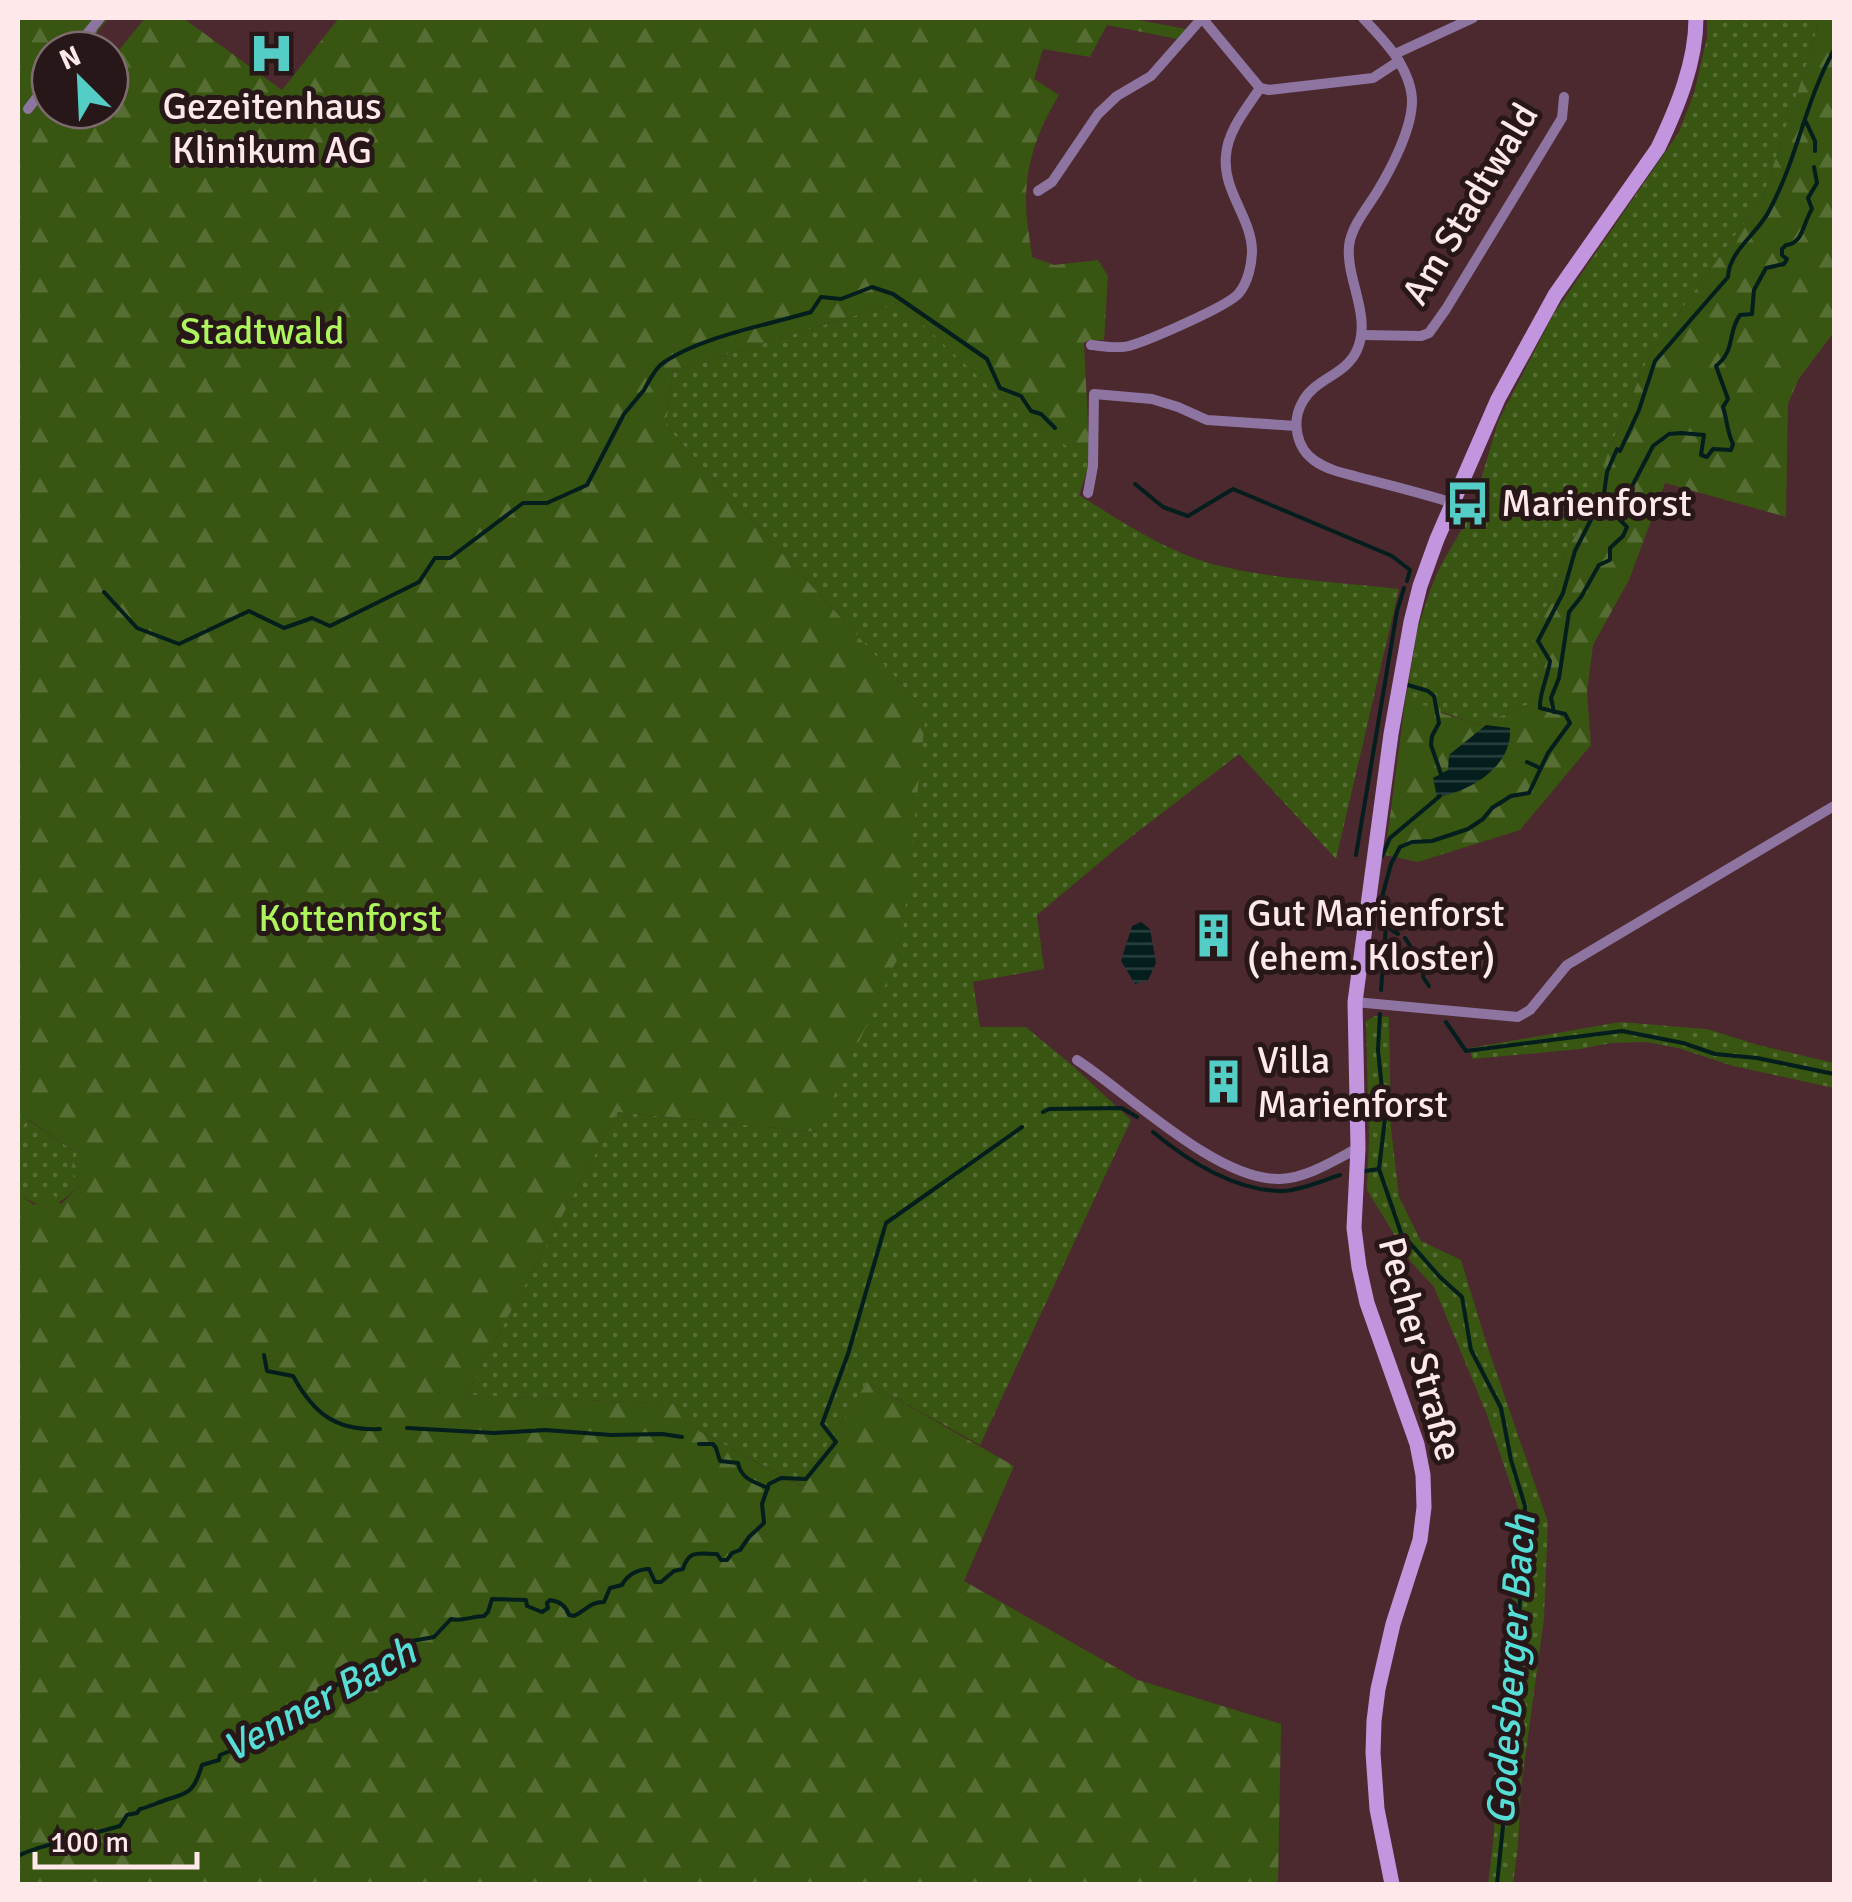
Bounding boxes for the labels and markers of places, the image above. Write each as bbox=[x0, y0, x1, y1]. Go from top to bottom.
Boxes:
hospital icon: Gezeitenhaus Klinikum AG bbox=[248, 30, 296, 78]
place label: Gezeitenhaus Klinikum AG bbox=[162, 83, 382, 174]
bus stop icon: Marienforst bbox=[1444, 479, 1492, 527]
place label: Marienforst bbox=[1501, 480, 1692, 527]
place label: Gut Marienforst (ehem. Kloster) bbox=[1247, 890, 1505, 981]
building icon: Gut Marienforst (ehem. Kloster) bbox=[1190, 911, 1238, 959]
place label: Villa Marienforst bbox=[1257, 1037, 1448, 1128]
building icon: Villa Marienforst bbox=[1200, 1058, 1248, 1106]

